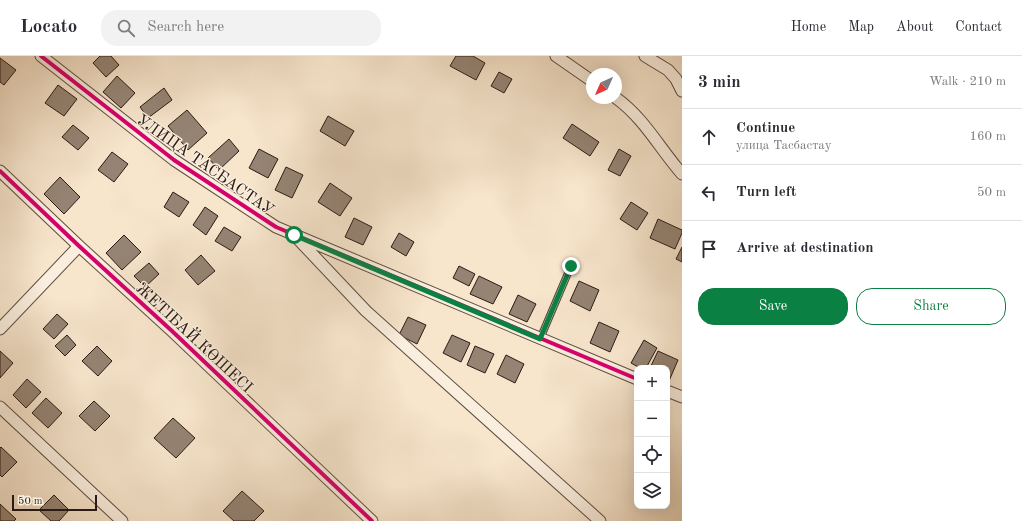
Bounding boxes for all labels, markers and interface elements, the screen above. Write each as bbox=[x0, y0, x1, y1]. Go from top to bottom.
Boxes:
search box bbox=[101, 10, 381, 46]
icon: search bbox=[115, 17, 137, 39]
text: Locato bbox=[20, 18, 77, 37]
text: Search here bbox=[147, 20, 224, 35]
text: Home bbox=[791, 20, 826, 34]
text: Map bbox=[848, 20, 874, 34]
text: About bbox=[896, 20, 933, 34]
text: Contact bbox=[955, 20, 1002, 34]
north arrow bbox=[586, 68, 622, 104]
text: 3 min bbox=[698, 74, 741, 91]
text: Walk · 210 m bbox=[929, 75, 1006, 88]
street label: УЛИЦА ТАСБАСТАУ bbox=[133, 112, 277, 219]
text: Continue bbox=[736, 121, 795, 136]
icon: ahead bbox=[698, 126, 720, 148]
text: 160 m bbox=[969, 130, 1006, 143]
text: улица Тасбастау bbox=[736, 139, 832, 152]
icon: left bbox=[698, 182, 720, 204]
text: Turn left bbox=[736, 185, 796, 200]
text: 50 m bbox=[977, 186, 1006, 199]
route start bbox=[285, 226, 303, 244]
icon: arrive bbox=[698, 238, 720, 260]
text: Arrive at destination bbox=[736, 241, 874, 256]
route end bbox=[562, 257, 580, 275]
street label: ЖЕТІБАЙ КӨШЕСІ bbox=[132, 277, 258, 397]
button: Save bbox=[698, 288, 848, 325]
button: Share bbox=[856, 288, 1006, 325]
map controls bbox=[634, 365, 670, 509]
button: + bbox=[634, 365, 670, 401]
button: − bbox=[634, 401, 670, 437]
button: locate bbox=[634, 437, 670, 473]
button: layers bbox=[634, 473, 670, 509]
scale bar bbox=[12, 493, 97, 512]
text: 50 m bbox=[18, 496, 43, 507]

